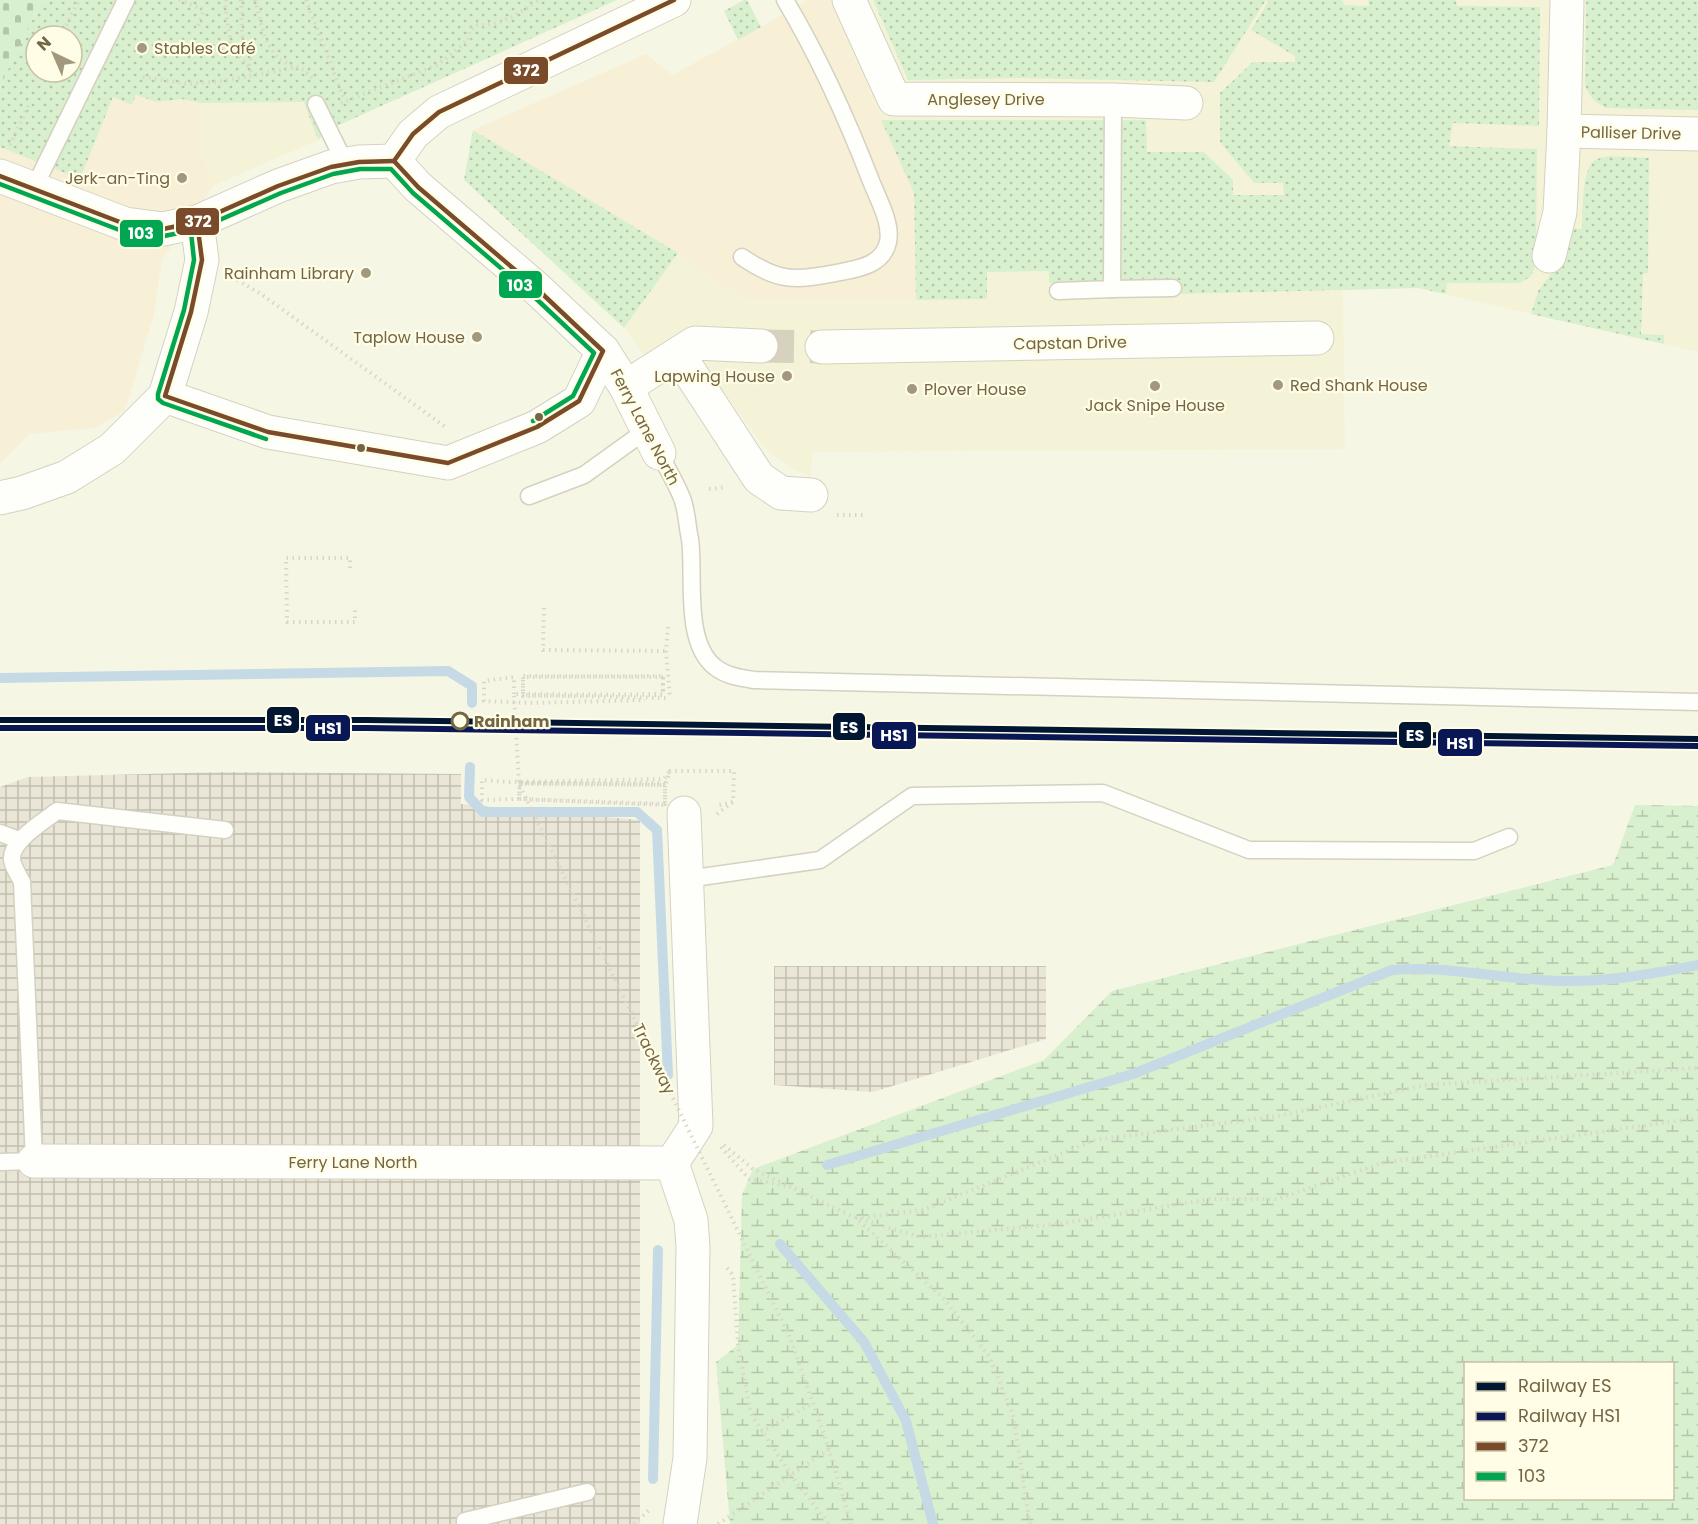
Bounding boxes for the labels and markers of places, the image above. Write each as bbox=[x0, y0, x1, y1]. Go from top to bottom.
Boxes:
place label: Stables Café bbox=[154, 37, 256, 60]
marker: Stables Café bbox=[135, 41, 149, 55]
place label: Jerk-an-Ting bbox=[65, 167, 170, 190]
marker: Jerk-an-Ting bbox=[175, 171, 189, 185]
place label: Rainham Library bbox=[224, 262, 354, 285]
marker: Rainham Library bbox=[359, 266, 373, 280]
place label: Taplow House bbox=[353, 326, 465, 349]
marker: Taplow House bbox=[470, 330, 484, 344]
place label: Lapwing House bbox=[654, 365, 775, 388]
marker: Lapwing House bbox=[780, 369, 794, 383]
place label: Red Shank House bbox=[1290, 374, 1428, 397]
place label: Plover House bbox=[924, 378, 1026, 401]
marker: Red Shank House bbox=[1271, 378, 1285, 392]
marker: Jack Snipe House bbox=[1148, 379, 1162, 393]
marker: Plover House bbox=[905, 382, 919, 396]
place label: Jack Snipe House bbox=[1085, 394, 1225, 417]
unlabelled marker bbox=[533, 411, 545, 423]
unlabelled marker bbox=[355, 442, 367, 454]
place label: Rainham bbox=[474, 710, 549, 733]
marker: Rainham bbox=[451, 712, 469, 730]

